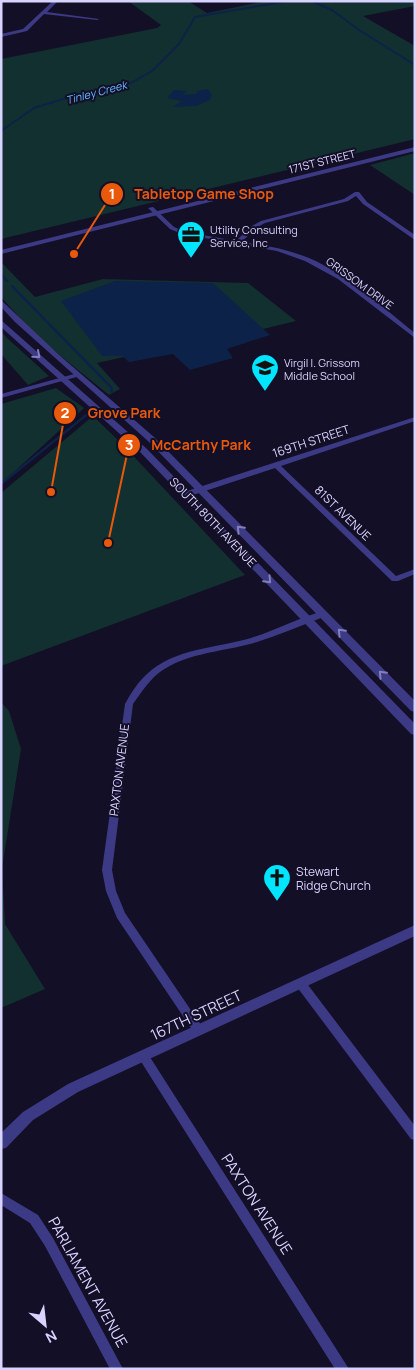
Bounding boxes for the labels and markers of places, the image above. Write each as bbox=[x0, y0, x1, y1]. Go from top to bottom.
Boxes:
callout: Tabletop Game Shop bbox=[99, 180, 284, 209]
office icon: Utility Consulting Service, Inc bbox=[176, 220, 206, 259]
place label: Utility Consulting Service, Inc bbox=[210, 222, 298, 250]
school or university icon: Virgil I. Grissom Middle School bbox=[250, 353, 280, 392]
place label: Virgil I. Grissom Middle School bbox=[284, 355, 360, 383]
callout: Grove Park bbox=[52, 399, 170, 428]
callout: McCarthy Park bbox=[117, 430, 261, 459]
church icon: Stewart Ridge Church bbox=[262, 863, 292, 902]
place label: Stewart Ridge Church bbox=[296, 863, 371, 894]

